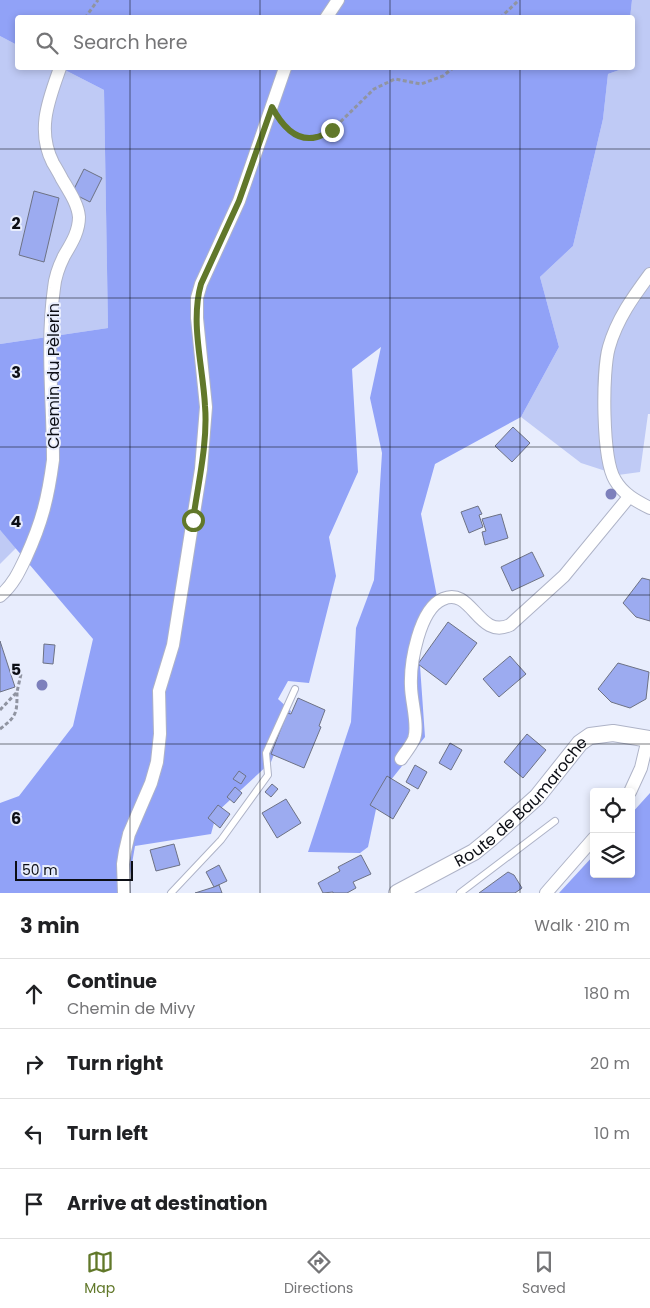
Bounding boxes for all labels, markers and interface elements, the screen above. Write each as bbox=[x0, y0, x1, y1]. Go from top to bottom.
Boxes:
search box bbox=[15, 15, 635, 70]
icon: search bbox=[33, 29, 61, 57]
text: Search here bbox=[73, 29, 187, 56]
route end bbox=[321, 119, 344, 142]
text: 2 bbox=[11, 212, 21, 235]
street label: Chemin du Pèlerin bbox=[42, 303, 65, 449]
text: 3 bbox=[11, 361, 21, 384]
route start bbox=[182, 509, 205, 532]
text: 4 bbox=[11, 510, 22, 533]
text: 5 bbox=[11, 658, 21, 681]
street label: Route de Baumaroche bbox=[450, 730, 591, 872]
map controls bbox=[590, 788, 635, 878]
button: locate bbox=[590, 788, 635, 833]
text: 6 bbox=[11, 807, 21, 830]
button: layers bbox=[590, 833, 635, 878]
scale bar bbox=[15, 858, 132, 881]
text: 50 m bbox=[22, 860, 58, 880]
text: 3 min bbox=[20, 911, 80, 940]
text: Walk · 210 m bbox=[534, 914, 630, 937]
text: Continue bbox=[67, 968, 157, 995]
icon: ahead bbox=[20, 980, 48, 1008]
text: 180 m bbox=[584, 982, 630, 1005]
text: Chemin de Mivy bbox=[67, 997, 195, 1020]
icon: right bbox=[20, 1050, 48, 1078]
text: Turn right bbox=[67, 1050, 163, 1077]
text: 20 m bbox=[590, 1052, 630, 1075]
icon: left bbox=[20, 1120, 48, 1148]
text: Turn left bbox=[67, 1120, 148, 1147]
text: 10 m bbox=[594, 1122, 630, 1145]
icon: arrive bbox=[20, 1190, 48, 1218]
text: Arrive at destination bbox=[67, 1190, 268, 1217]
tab: Map bbox=[84, 1248, 115, 1299]
tab: Directions bbox=[284, 1248, 353, 1299]
tab: Saved bbox=[522, 1248, 566, 1299]

